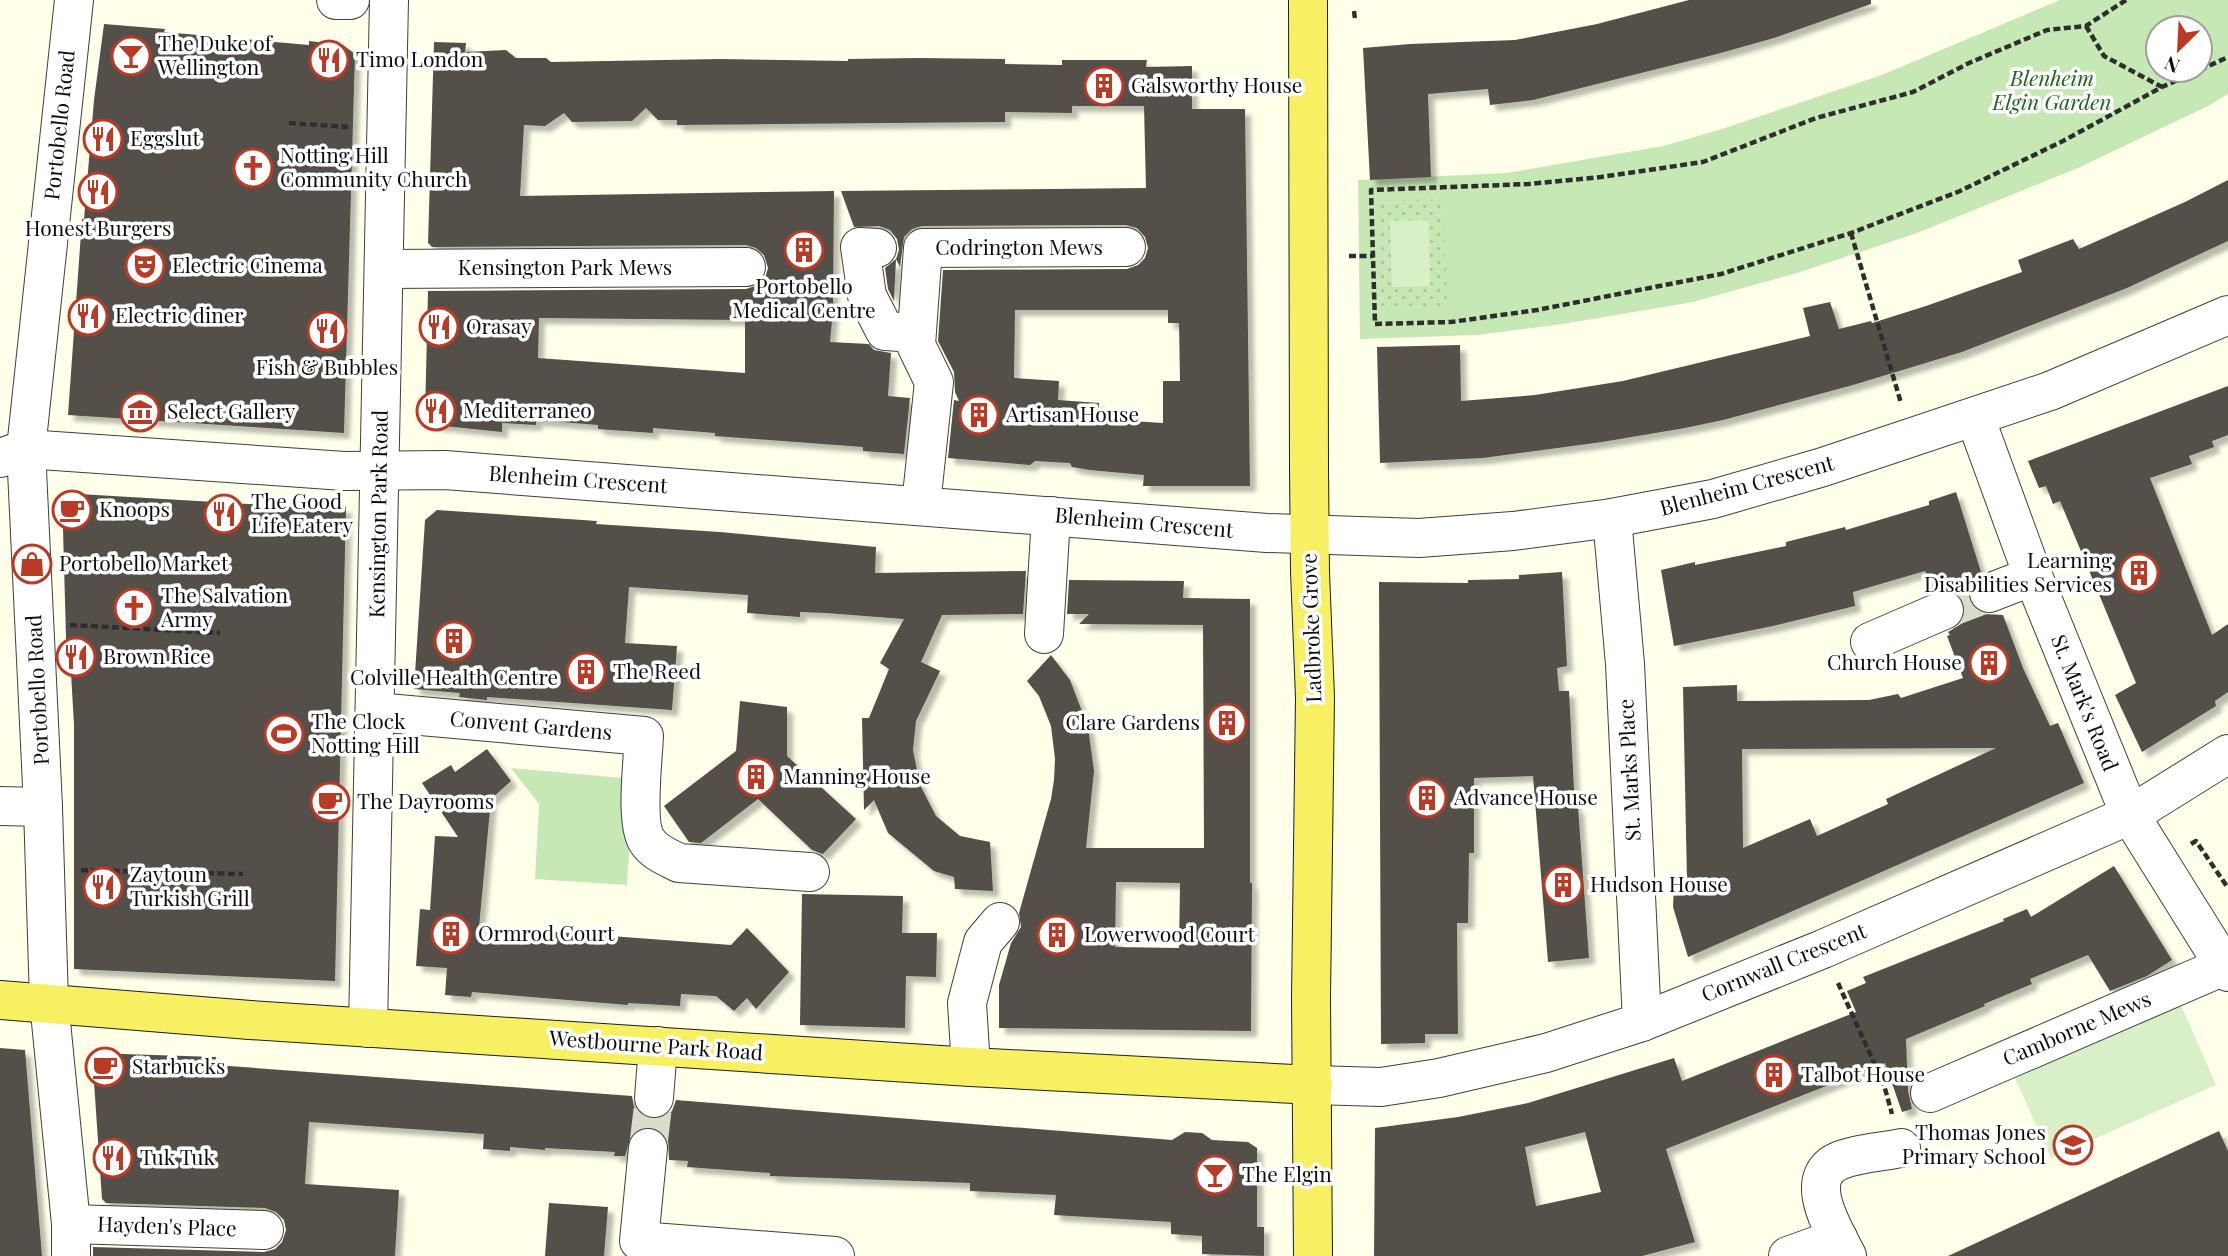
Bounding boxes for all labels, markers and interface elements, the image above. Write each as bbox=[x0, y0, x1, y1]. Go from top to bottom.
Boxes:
north arrow bbox=[2144, 14, 2214, 84]
place label: The Duke of Wellington bbox=[157, 28, 274, 80]
bar icon: The Duke of Wellington bbox=[110, 35, 152, 77]
restaurant icon: Timo London bbox=[308, 39, 350, 81]
place label: Timo London bbox=[356, 44, 484, 72]
street label: Portobello Road bbox=[36, 48, 80, 201]
text: N bbox=[2160, 51, 2183, 80]
park label: Blenheim Elgin Garden bbox=[1992, 63, 2111, 115]
building icon: Galsworthy House bbox=[1083, 65, 1125, 107]
place label: Galsworthy House bbox=[1131, 70, 1302, 98]
restaurant icon: Eggslut bbox=[82, 118, 124, 160]
place label: Eggslut bbox=[130, 123, 200, 151]
place label: Notting Hill Community Church bbox=[280, 140, 468, 192]
church icon: Notting Hill Community Church bbox=[232, 147, 274, 189]
restaurant icon: Honest Burgers bbox=[77, 171, 119, 213]
place label: Honest Burgers bbox=[25, 213, 171, 241]
building icon: Portobello Medical Centre bbox=[783, 229, 825, 271]
street label: Codrington Mews bbox=[935, 232, 1103, 260]
theatre icon: Electric Cinema bbox=[124, 245, 166, 287]
place label: Electric Cinema bbox=[172, 250, 323, 278]
street label: Kensington Park Mews bbox=[458, 252, 672, 280]
place label: Portobello Medical Centre bbox=[732, 271, 876, 323]
restaurant icon: Electric diner bbox=[67, 295, 109, 337]
place label: Electric diner bbox=[115, 300, 244, 328]
restaurant icon: Orasay bbox=[418, 306, 460, 348]
restaurant icon: Fish & Bubbles bbox=[306, 310, 348, 352]
place label: Orasay bbox=[466, 311, 532, 339]
place label: Fish & Bubbles bbox=[256, 352, 398, 380]
restaurant icon: Mediterraneo bbox=[415, 390, 457, 432]
museum icon: Select Gallery bbox=[119, 391, 161, 433]
building icon: Artisan House bbox=[958, 394, 1000, 436]
place label: Mediterraneo bbox=[463, 395, 592, 423]
place label: Select Gallery bbox=[167, 396, 296, 424]
place label: Artisan House bbox=[1005, 399, 1139, 427]
street label: Kensington Park Road bbox=[361, 410, 393, 618]
street label: Blenheim Crescent bbox=[1656, 447, 1837, 521]
street label: Blenheim Crescent bbox=[488, 458, 669, 498]
place label: The Good Life Eatery bbox=[251, 486, 354, 538]
cafe icon: Knoops bbox=[51, 489, 93, 531]
restaurant icon: The Good Life Eatery bbox=[203, 493, 245, 535]
place label: Knoops bbox=[99, 494, 170, 522]
street label: Blenheim Crescent bbox=[1054, 499, 1235, 543]
shop icon: Portobello Market bbox=[11, 543, 53, 585]
place label: Learning Disabilities Services bbox=[1924, 545, 2112, 597]
place label: Portobello Market bbox=[59, 548, 229, 576]
building icon: Learning Disabilities Services bbox=[2118, 552, 2160, 594]
street label: Ladbroke Grove bbox=[1293, 553, 1327, 703]
place label: The Salvation Army bbox=[160, 580, 289, 632]
church icon: The Salvation Army bbox=[113, 587, 155, 629]
street label: Portobello Road bbox=[18, 614, 54, 766]
building icon: Colville Health Centre bbox=[433, 620, 475, 662]
street label: St. Mark's Road bbox=[2046, 630, 2126, 775]
restaurant icon: Brown Rice bbox=[55, 636, 97, 678]
place label: Brown Rice bbox=[103, 641, 211, 669]
building icon: Church House bbox=[1968, 642, 2010, 684]
place label: Church House bbox=[1827, 647, 1962, 675]
building icon: The Reed bbox=[565, 651, 607, 693]
place label: The Reed bbox=[613, 656, 701, 684]
place label: Colville Health Centre bbox=[350, 662, 558, 690]
street label: St. Marks Place bbox=[1610, 698, 1646, 842]
building icon: Clare Gardens bbox=[1206, 702, 1248, 744]
street label: Convent Gardens bbox=[449, 703, 613, 745]
place label: The Clock Notting Hill bbox=[311, 706, 420, 758]
place label: Clare Gardens bbox=[1066, 707, 1200, 735]
sports icon: The Clock Notting Hill bbox=[263, 713, 305, 755]
building icon: Manning House bbox=[735, 756, 777, 798]
place label: Manning House bbox=[783, 761, 931, 789]
building icon: Advance House bbox=[1406, 777, 1448, 819]
cafe icon: The Dayrooms bbox=[309, 781, 351, 823]
place label: Advance House bbox=[1453, 782, 1598, 810]
place label: The Dayrooms bbox=[357, 786, 494, 814]
place label: Zaytoun Turkish Grill bbox=[130, 859, 250, 911]
building icon: Hudson House bbox=[1542, 864, 1584, 906]
restaurant icon: Zaytoun Turkish Grill bbox=[82, 866, 124, 908]
place label: Hudson House bbox=[1590, 869, 1728, 897]
building icon: Ormrod Court bbox=[430, 913, 472, 955]
building icon: Lowerwood Court bbox=[1036, 914, 1078, 956]
street label: Cornwall Crescent bbox=[1697, 915, 1870, 1007]
place label: Ormrod Court bbox=[478, 918, 615, 946]
place label: Lowerwood Court bbox=[1084, 919, 1256, 947]
street label: Camborne Mews bbox=[1998, 983, 2155, 1071]
street label: Westbourne Park Road bbox=[547, 1023, 764, 1065]
cafe icon: Starbucks bbox=[84, 1046, 126, 1088]
place label: Starbucks bbox=[132, 1051, 225, 1079]
building icon: Talbot House bbox=[1753, 1054, 1795, 1096]
place label: Talbot House bbox=[1801, 1059, 1925, 1087]
place label: Thomas Jones Primary School bbox=[1902, 1117, 2046, 1169]
school or university icon: Thomas Jones Primary School bbox=[2052, 1124, 2094, 1166]
restaurant icon: Tuk Tuk bbox=[92, 1137, 134, 1179]
place label: Tuk Tuk bbox=[140, 1142, 216, 1170]
bar icon: The Elgin bbox=[1194, 1154, 1236, 1196]
place label: The Elgin bbox=[1242, 1159, 1332, 1187]
street label: Hayden's Place bbox=[97, 1209, 237, 1241]

